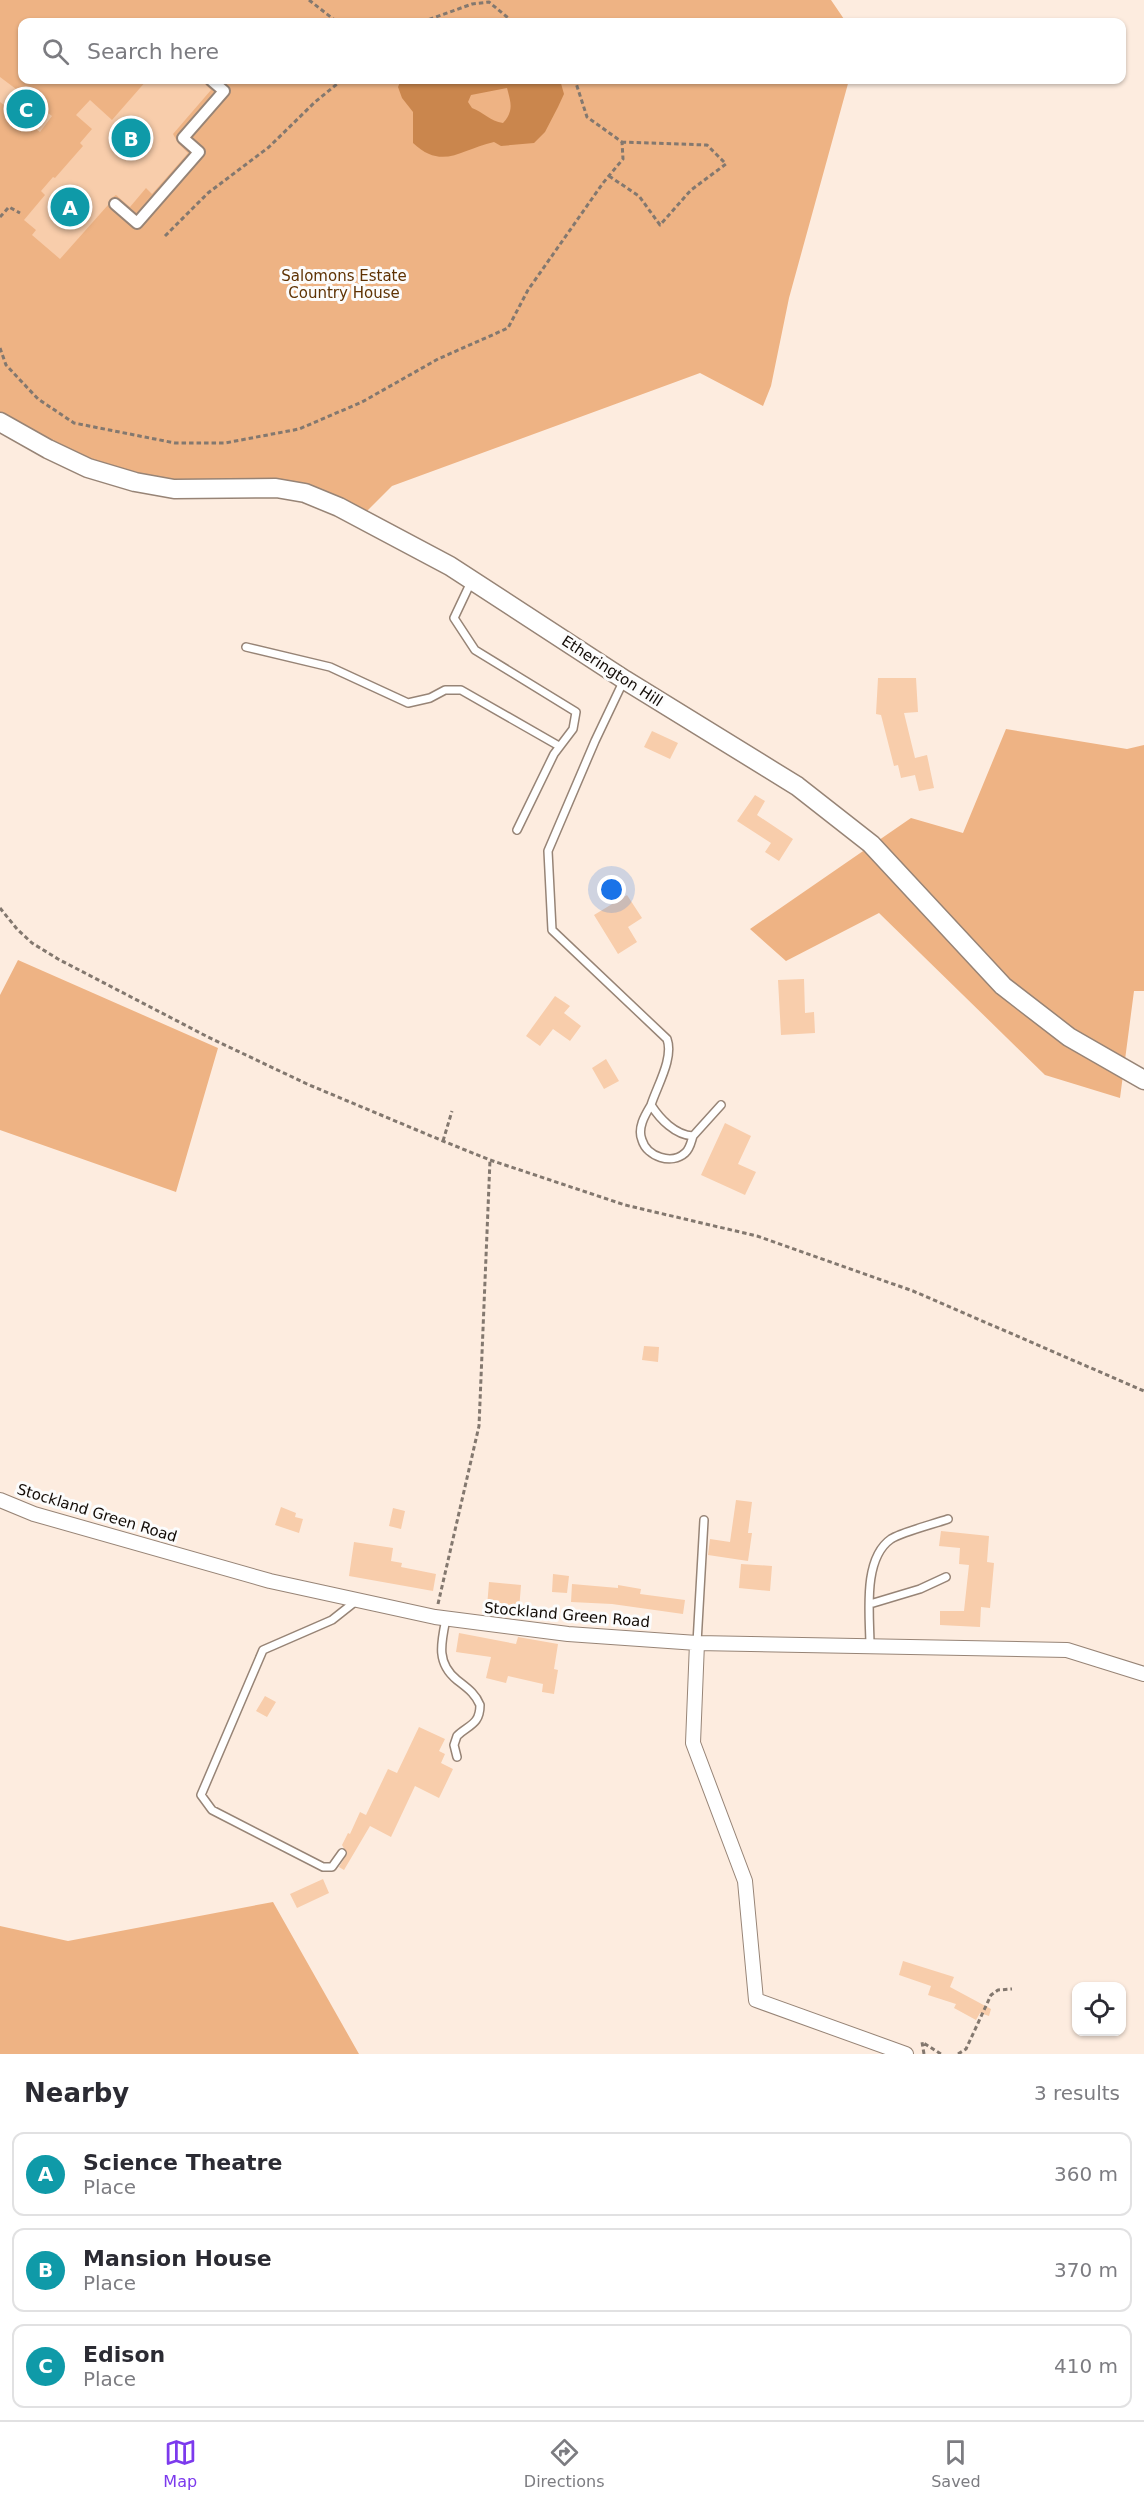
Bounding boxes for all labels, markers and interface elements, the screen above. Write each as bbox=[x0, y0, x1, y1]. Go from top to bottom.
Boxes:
search box bbox=[18, 18, 1126, 84]
icon: search bbox=[39, 35, 72, 68]
text: Search here bbox=[87, 39, 219, 64]
pin: C bbox=[6, 86, 46, 132]
pin: B bbox=[112, 116, 150, 160]
pin: A bbox=[50, 184, 90, 230]
park label: Salomons Estate Country House bbox=[281, 267, 407, 302]
street label: Etherington Hill bbox=[558, 632, 666, 710]
your location bbox=[597, 875, 626, 904]
street label: Stockland Green Road bbox=[15, 1480, 179, 1546]
street label: Stockland Green Road bbox=[483, 1599, 651, 1631]
map controls bbox=[1072, 1982, 1126, 2036]
button: locate bbox=[1072, 1982, 1126, 2036]
text: Nearby bbox=[24, 2078, 129, 2108]
text: 3 results bbox=[1034, 2081, 1120, 2105]
text: Science Theatre bbox=[83, 2150, 282, 2175]
text: A bbox=[38, 2162, 53, 2186]
text: 360 m bbox=[1054, 2162, 1118, 2186]
text: Place bbox=[83, 2175, 136, 2199]
text: Mansion House bbox=[83, 2246, 272, 2271]
text: B bbox=[38, 2258, 53, 2282]
text: 370 m bbox=[1054, 2258, 1118, 2282]
text: Place bbox=[83, 2271, 136, 2295]
text: Edison bbox=[83, 2342, 165, 2367]
text: C bbox=[38, 2354, 53, 2378]
text: 410 m bbox=[1054, 2354, 1118, 2378]
text: Place bbox=[83, 2367, 136, 2391]
tab: Map bbox=[163, 2436, 197, 2491]
tab: Directions bbox=[524, 2436, 604, 2491]
tab: Saved bbox=[931, 2436, 981, 2491]

